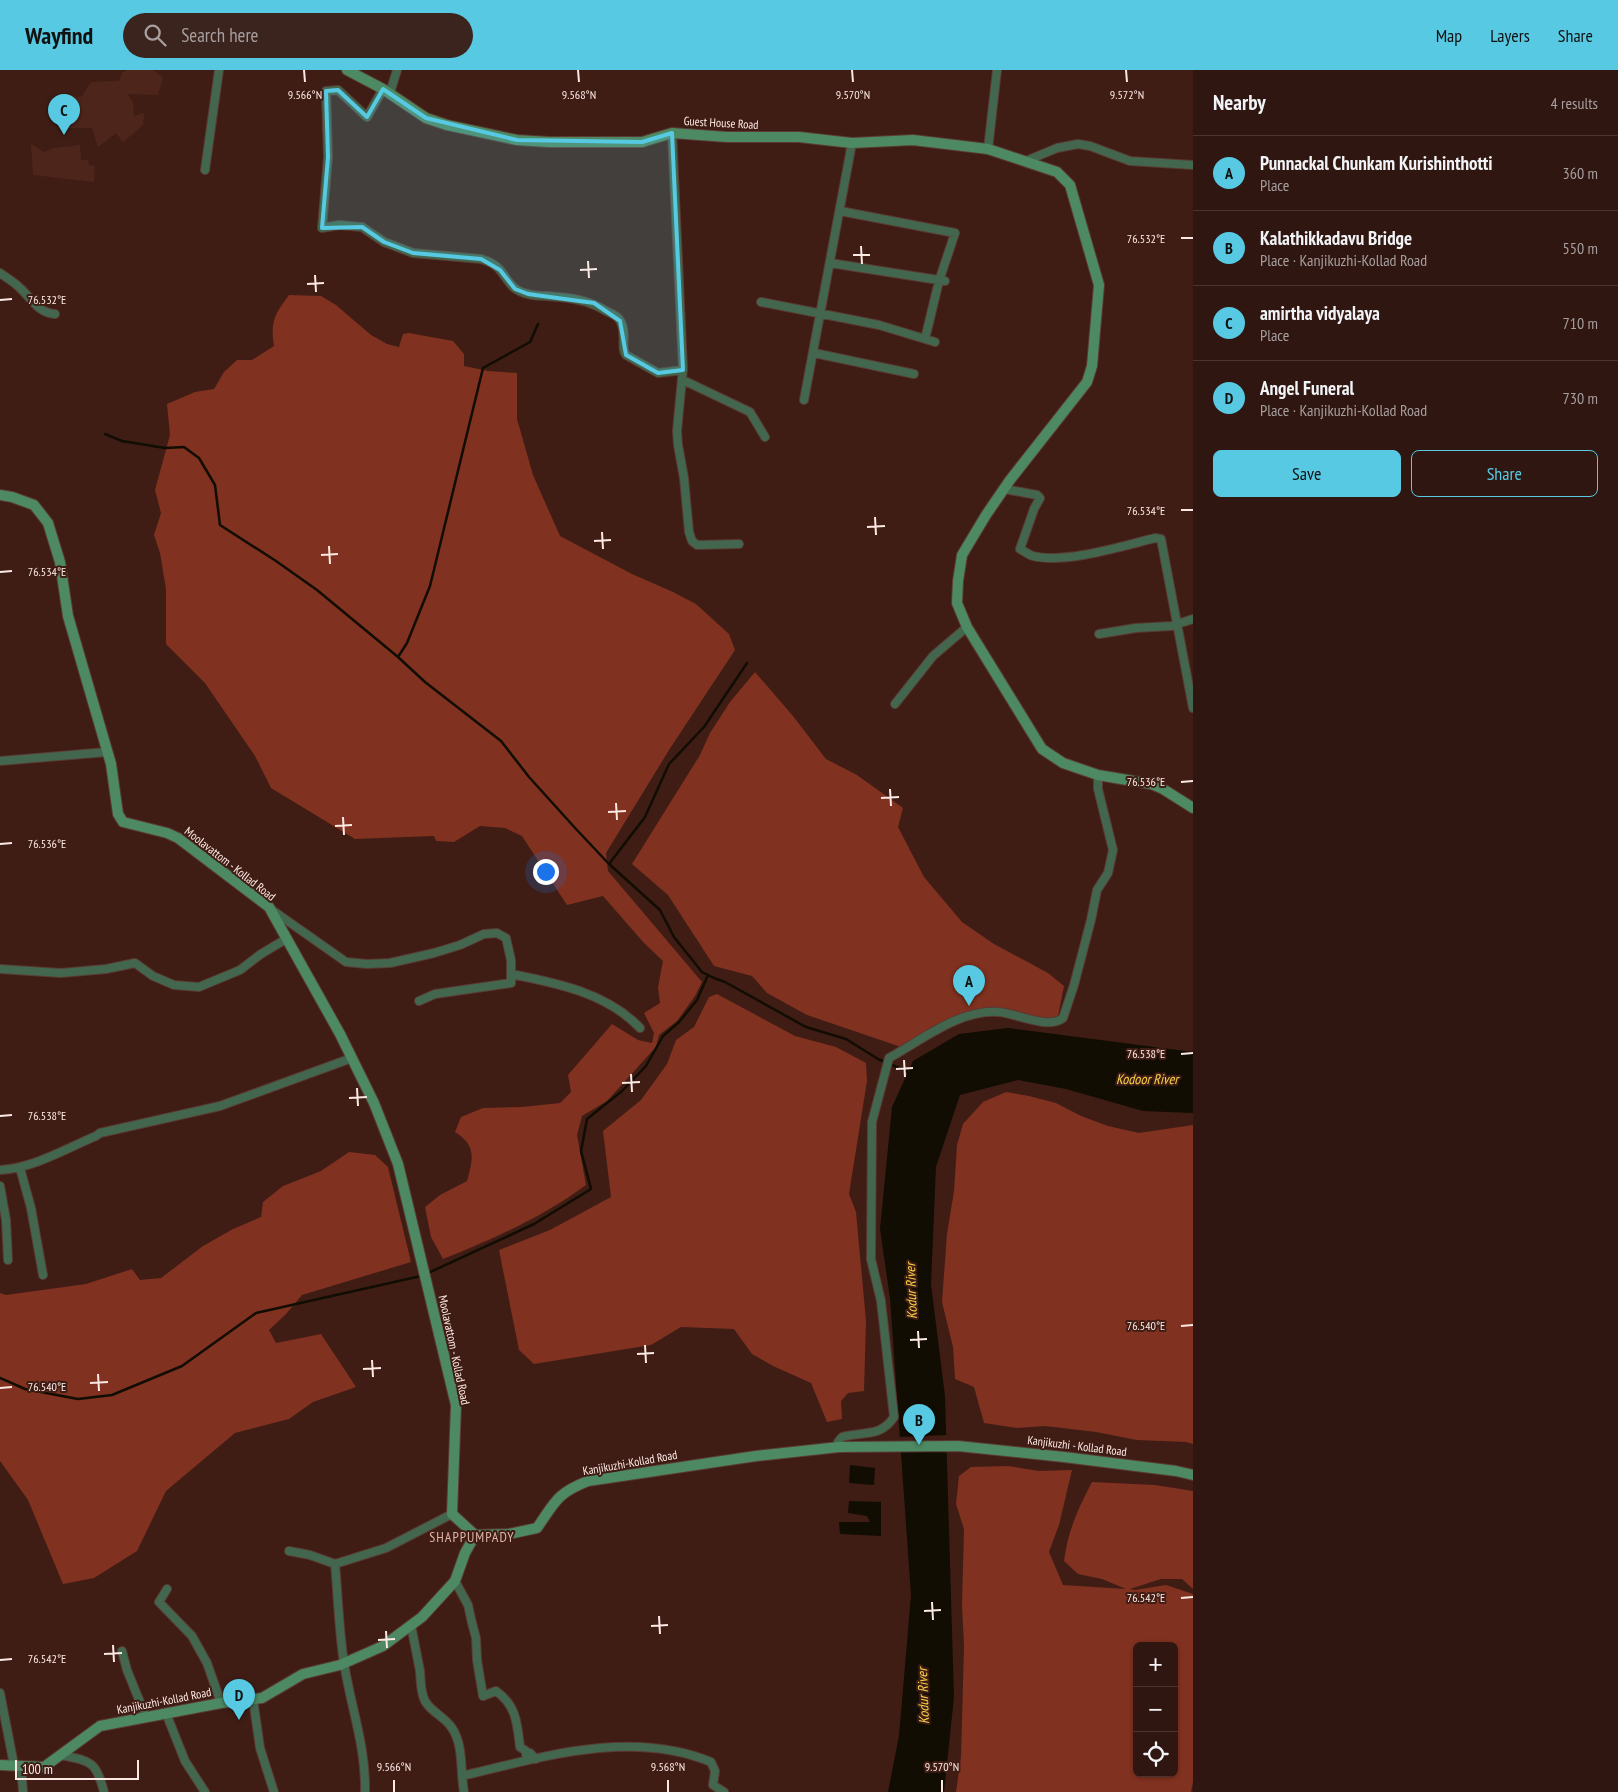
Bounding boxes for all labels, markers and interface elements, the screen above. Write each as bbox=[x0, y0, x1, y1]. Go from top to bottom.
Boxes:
search box bbox=[123, 13, 473, 58]
text: Wayfind bbox=[25, 20, 93, 51]
icon: search bbox=[141, 21, 169, 49]
text: Search here bbox=[181, 23, 258, 47]
text: Map bbox=[1436, 24, 1462, 47]
text: Layers bbox=[1490, 24, 1530, 47]
text: Share bbox=[1558, 24, 1593, 47]
text: 9.566°N bbox=[288, 87, 322, 102]
text: 9.568°N bbox=[562, 87, 596, 102]
text: 9.570°N bbox=[836, 87, 870, 102]
text: 9.572°N bbox=[1110, 87, 1144, 102]
text: Nearby bbox=[1213, 89, 1266, 116]
text: 4 results bbox=[1551, 93, 1598, 113]
pin: C bbox=[48, 94, 80, 135]
street label: Guest House Road bbox=[683, 113, 759, 132]
text: Punnackal Chunkam Kurishinthotti bbox=[1260, 151, 1493, 175]
text: A bbox=[1225, 163, 1233, 183]
text: 360 m bbox=[1563, 163, 1598, 183]
text: Place bbox=[1260, 175, 1289, 195]
text: Kalathikkadavu Bridge bbox=[1260, 226, 1412, 250]
text: 76.532°E bbox=[1127, 231, 1165, 246]
text: B bbox=[1225, 238, 1233, 258]
text: 550 m bbox=[1563, 238, 1598, 258]
text: Place · Kanjikuzhi-Kollad Road bbox=[1260, 250, 1427, 270]
text: 76.532°E bbox=[28, 292, 66, 307]
text: amirtha vidyalaya bbox=[1260, 301, 1380, 325]
text: C bbox=[1225, 313, 1233, 333]
text: 710 m bbox=[1563, 313, 1598, 333]
text: Place bbox=[1260, 325, 1289, 345]
text: Angel Funeral bbox=[1260, 376, 1354, 400]
text: D bbox=[1225, 388, 1233, 408]
text: 730 m bbox=[1563, 388, 1598, 408]
text: Place · Kanjikuzhi-Kollad Road bbox=[1260, 400, 1427, 420]
button: Save bbox=[1213, 450, 1401, 497]
button: Share bbox=[1411, 450, 1598, 497]
text: 76.534°E bbox=[1127, 503, 1165, 518]
text: 76.534°E bbox=[28, 564, 66, 579]
text: 76.536°E bbox=[1127, 774, 1165, 789]
street label: Moolavattom - Kollad Road bbox=[182, 823, 279, 904]
text: 76.536°E bbox=[28, 836, 66, 851]
your location bbox=[533, 859, 559, 885]
pin: A bbox=[953, 965, 985, 1006]
text: 76.538°E bbox=[1127, 1046, 1165, 1061]
water label: Kodoor River bbox=[1116, 1070, 1180, 1088]
text: 76.538°E bbox=[28, 1108, 66, 1123]
water label: Kodur River bbox=[901, 1260, 921, 1319]
street label: Moolavattom - Kollad Road bbox=[436, 1294, 473, 1406]
text: 76.540°E bbox=[1127, 1318, 1165, 1333]
text: 76.540°E bbox=[28, 1379, 66, 1394]
pin: B bbox=[903, 1404, 935, 1445]
street label: Kanjikuzhi - Kollad Road bbox=[1027, 1432, 1128, 1459]
street label: Kanjikuzhi-Kollad Road bbox=[581, 1447, 678, 1478]
district label: SHAPPUMPADY bbox=[429, 1528, 515, 1546]
text: 76.542°E bbox=[1127, 1590, 1165, 1605]
map controls bbox=[1133, 1642, 1178, 1777]
button: + bbox=[1133, 1642, 1178, 1687]
text: 76.542°E bbox=[28, 1651, 66, 1666]
water label: Kodur River bbox=[913, 1665, 933, 1724]
pin: D bbox=[223, 1679, 255, 1720]
street label: Kanjikuzhi-Kollad Road bbox=[115, 1684, 212, 1717]
button: − bbox=[1133, 1687, 1178, 1732]
button: locate bbox=[1133, 1732, 1178, 1777]
scale bar bbox=[15, 1757, 139, 1780]
text: 9.566°N bbox=[377, 1759, 411, 1774]
text: 9.568°N bbox=[651, 1759, 685, 1774]
text: 9.570°N bbox=[925, 1759, 959, 1774]
text: 100 m bbox=[22, 1760, 53, 1778]

